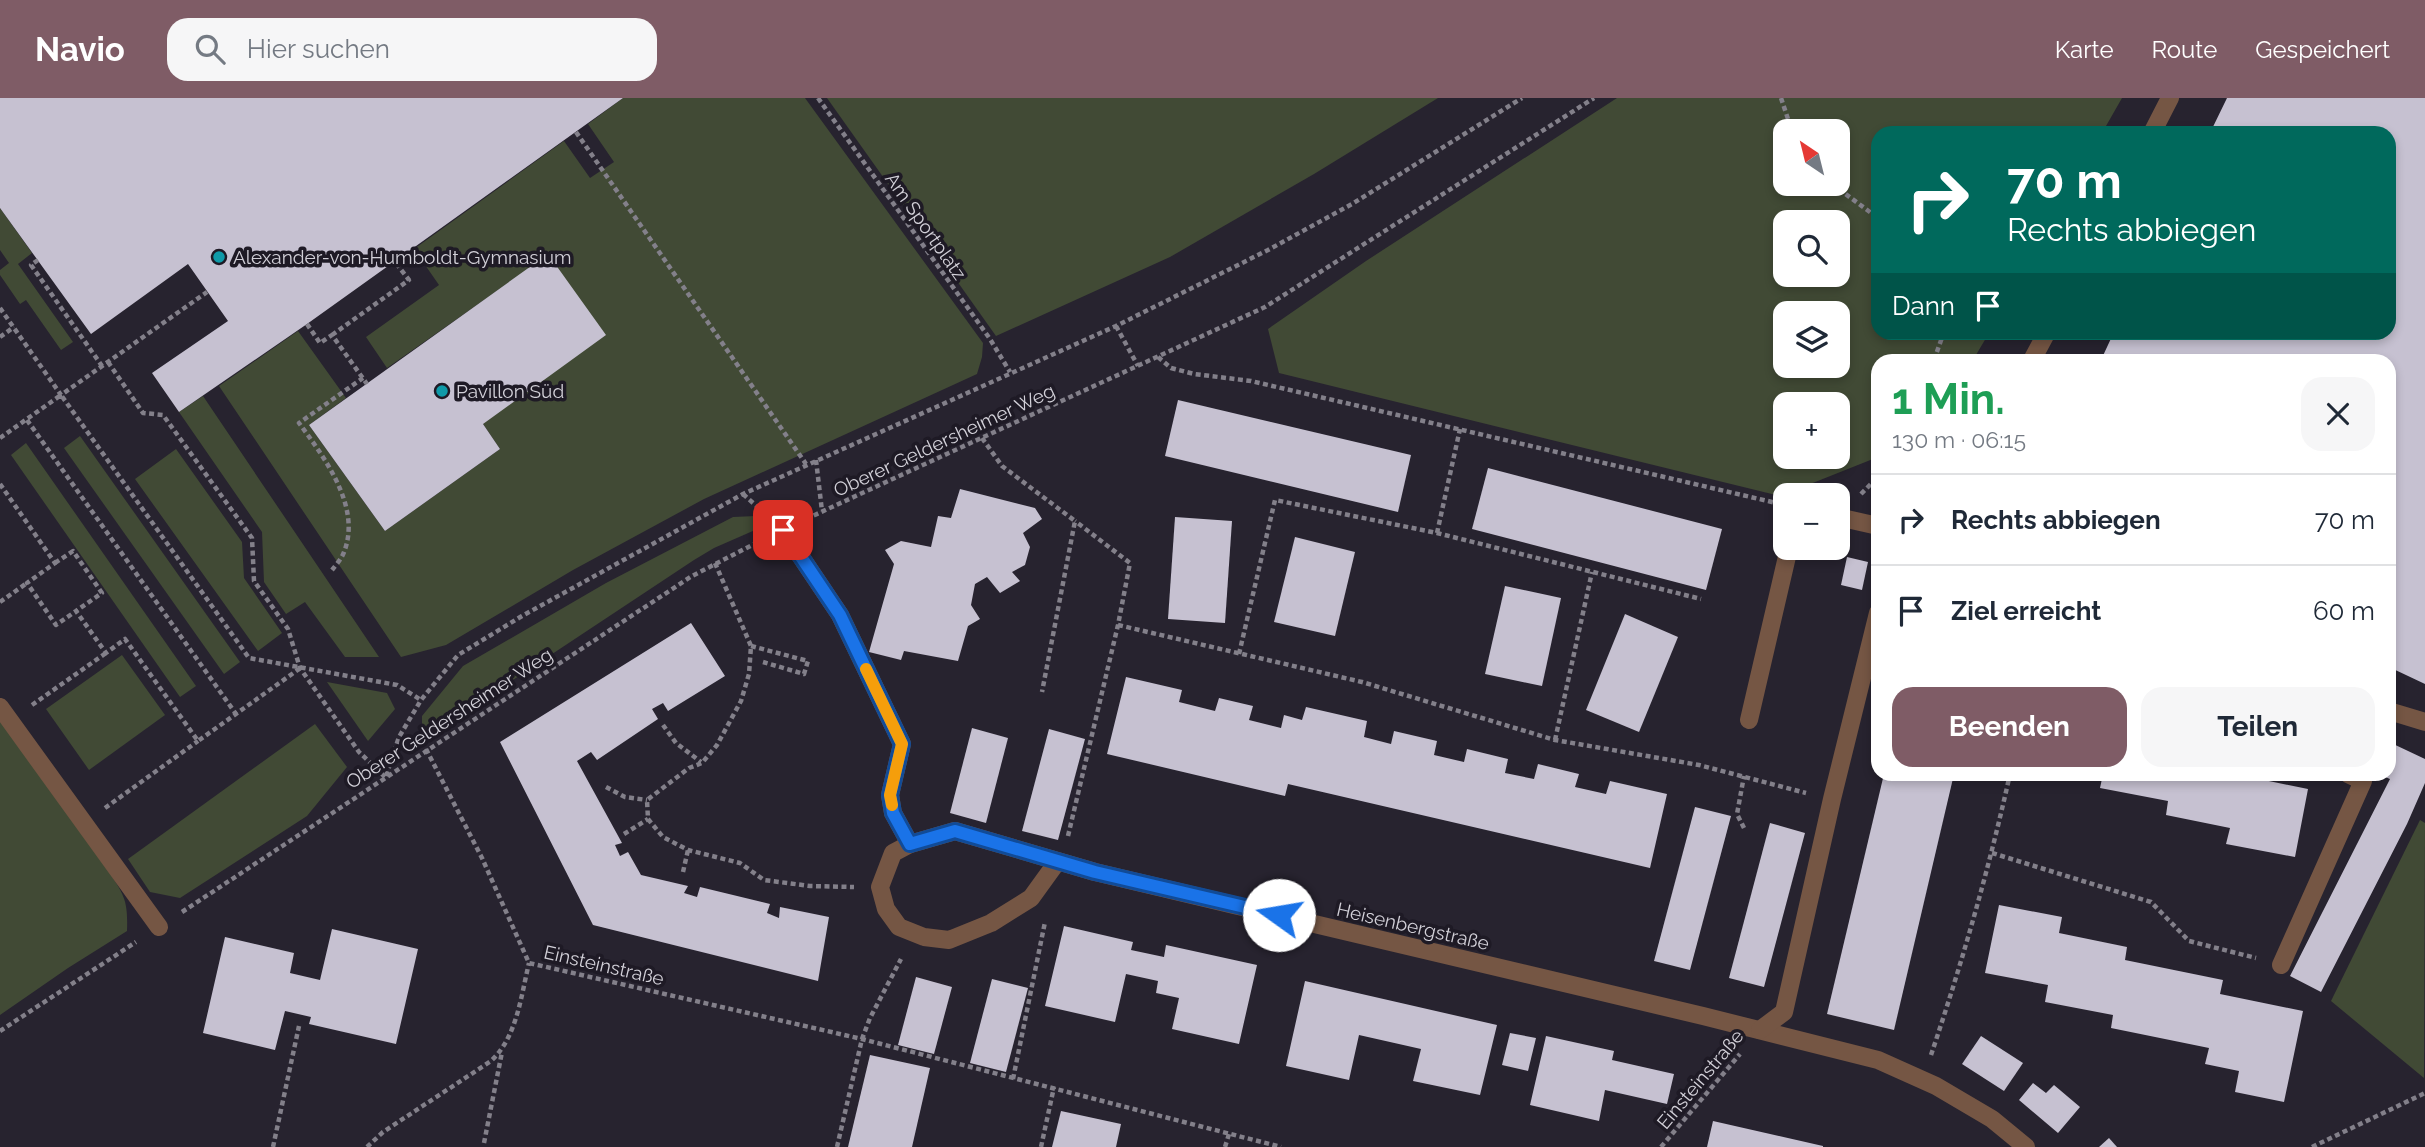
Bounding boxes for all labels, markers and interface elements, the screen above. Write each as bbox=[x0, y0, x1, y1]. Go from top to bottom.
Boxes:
search box bbox=[167, 18, 657, 81]
text: Navio bbox=[35, 30, 125, 69]
icon: search bbox=[191, 30, 229, 68]
text: Hier suchen bbox=[247, 34, 390, 64]
text: Karte bbox=[2055, 35, 2114, 64]
text: Route bbox=[2152, 35, 2217, 64]
text: Gespeichert bbox=[2255, 35, 2390, 64]
north arrow bbox=[1773, 119, 1850, 196]
map controls bbox=[1773, 119, 1850, 560]
text: 70 m bbox=[2007, 152, 2122, 209]
icon: right bbox=[1892, 154, 1983, 245]
street label: Am Sportplatz bbox=[881, 168, 971, 284]
button: search bbox=[1773, 210, 1850, 287]
text: Rechts abbiegen bbox=[2007, 211, 2256, 248]
place label: Alexander-von-Humboldt-Gymnasium bbox=[233, 246, 571, 268]
marker: Alexander-von-Humboldt-Gymnasium bbox=[211, 249, 227, 265]
icon: arrive bbox=[1969, 287, 2007, 325]
text: Dann bbox=[1892, 291, 1955, 321]
button: layers bbox=[1773, 301, 1850, 378]
text: 1 Min. bbox=[1892, 375, 2005, 424]
button: close bbox=[2301, 377, 2375, 451]
street label: Oberer Geldersheimer Weg bbox=[830, 379, 1058, 501]
place label: Pavillon Süd bbox=[456, 380, 564, 402]
marker: Pavillon Süd bbox=[434, 383, 450, 399]
button: + bbox=[1773, 392, 1850, 469]
text: 130 m · 06:15 bbox=[1892, 426, 2026, 453]
button: − bbox=[1773, 483, 1850, 560]
pin bbox=[753, 500, 813, 560]
icon: right bbox=[1892, 501, 1930, 539]
text: Rechts abbiegen bbox=[1951, 505, 2161, 535]
text: 70 m bbox=[2315, 505, 2375, 535]
icon: arrive bbox=[764, 511, 802, 549]
icon: arrive bbox=[1892, 592, 1930, 630]
text: Ziel erreicht bbox=[1951, 596, 2101, 626]
text: 60 m bbox=[2313, 596, 2375, 626]
street label: Oberer Geldersheimer Weg bbox=[342, 643, 556, 793]
button: Beenden bbox=[1892, 687, 2127, 767]
button: Teilen bbox=[2141, 687, 2375, 767]
position arrow bbox=[1242, 878, 1316, 952]
street label: Heisenbergstraße bbox=[1335, 898, 1491, 954]
street label: Einsteinstraße bbox=[542, 940, 666, 990]
street label: Einsteinstraße bbox=[1652, 1025, 1748, 1133]

